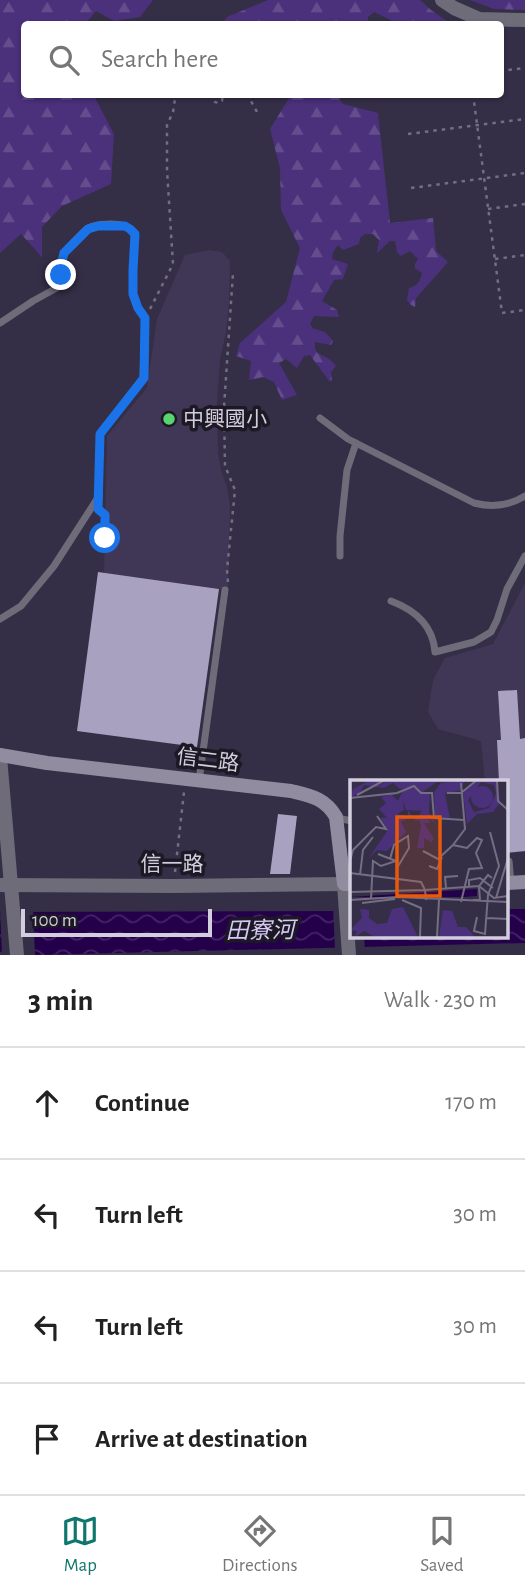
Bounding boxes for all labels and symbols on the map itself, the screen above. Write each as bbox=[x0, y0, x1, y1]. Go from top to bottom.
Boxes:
route end bbox=[45, 259, 76, 290]
place label: 中興國小 bbox=[183, 408, 267, 430]
marker: 中興國小 bbox=[161, 411, 177, 427]
route start bbox=[89, 522, 120, 553]
street label: 信二路 bbox=[175, 745, 241, 775]
inset map bbox=[350, 780, 508, 937]
street label: 信一路 bbox=[141, 853, 204, 875]
scale bar bbox=[21, 906, 212, 938]
water label: 田寮河 bbox=[225, 917, 299, 944]

